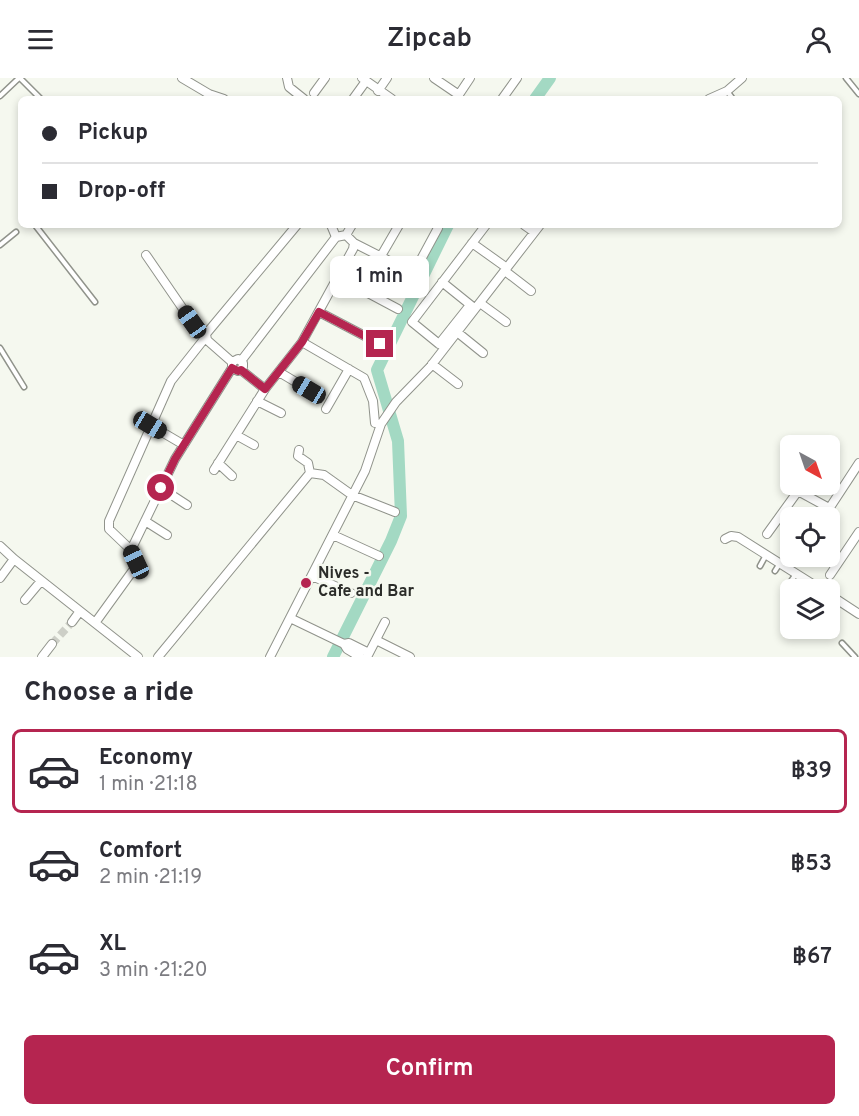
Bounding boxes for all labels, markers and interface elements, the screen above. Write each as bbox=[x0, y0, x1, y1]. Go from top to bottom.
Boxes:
text: Zipcab bbox=[387, 22, 472, 56]
icon: menu bbox=[24, 23, 57, 56]
icon: person bbox=[802, 23, 835, 56]
text: Pickup bbox=[78, 120, 148, 147]
text: Drop-off bbox=[78, 178, 165, 205]
callout: 1 min bbox=[330, 257, 430, 299]
text: 1 min bbox=[356, 264, 403, 290]
car bbox=[174, 302, 210, 342]
route end bbox=[366, 330, 393, 357]
car bbox=[289, 373, 329, 407]
car bbox=[130, 408, 170, 442]
north arrow bbox=[780, 435, 840, 495]
map controls bbox=[780, 435, 840, 639]
route start bbox=[147, 474, 174, 501]
button: locate bbox=[780, 507, 840, 567]
car bbox=[120, 542, 152, 582]
place label: Nives - Cafe and Bar bbox=[318, 564, 414, 602]
marker: Nives - Cafe and Bar bbox=[299, 576, 313, 590]
button: layers bbox=[780, 579, 840, 639]
text: Choose a ride bbox=[24, 676, 194, 710]
icon: car bbox=[27, 744, 81, 798]
text: Economy bbox=[99, 745, 193, 772]
text: ฿39 bbox=[791, 758, 832, 785]
text: 1 min · 21:18 bbox=[99, 772, 198, 798]
icon: car bbox=[27, 837, 81, 891]
text: Comfort bbox=[99, 838, 182, 865]
text: ฿53 bbox=[790, 851, 832, 878]
text: 2 min · 21:19 bbox=[99, 865, 202, 891]
icon: car bbox=[27, 930, 81, 984]
text: XL bbox=[99, 931, 126, 958]
text: ฿67 bbox=[792, 944, 832, 971]
text: 3 min · 21:20 bbox=[99, 958, 208, 984]
button: Confirm bbox=[24, 1035, 835, 1104]

